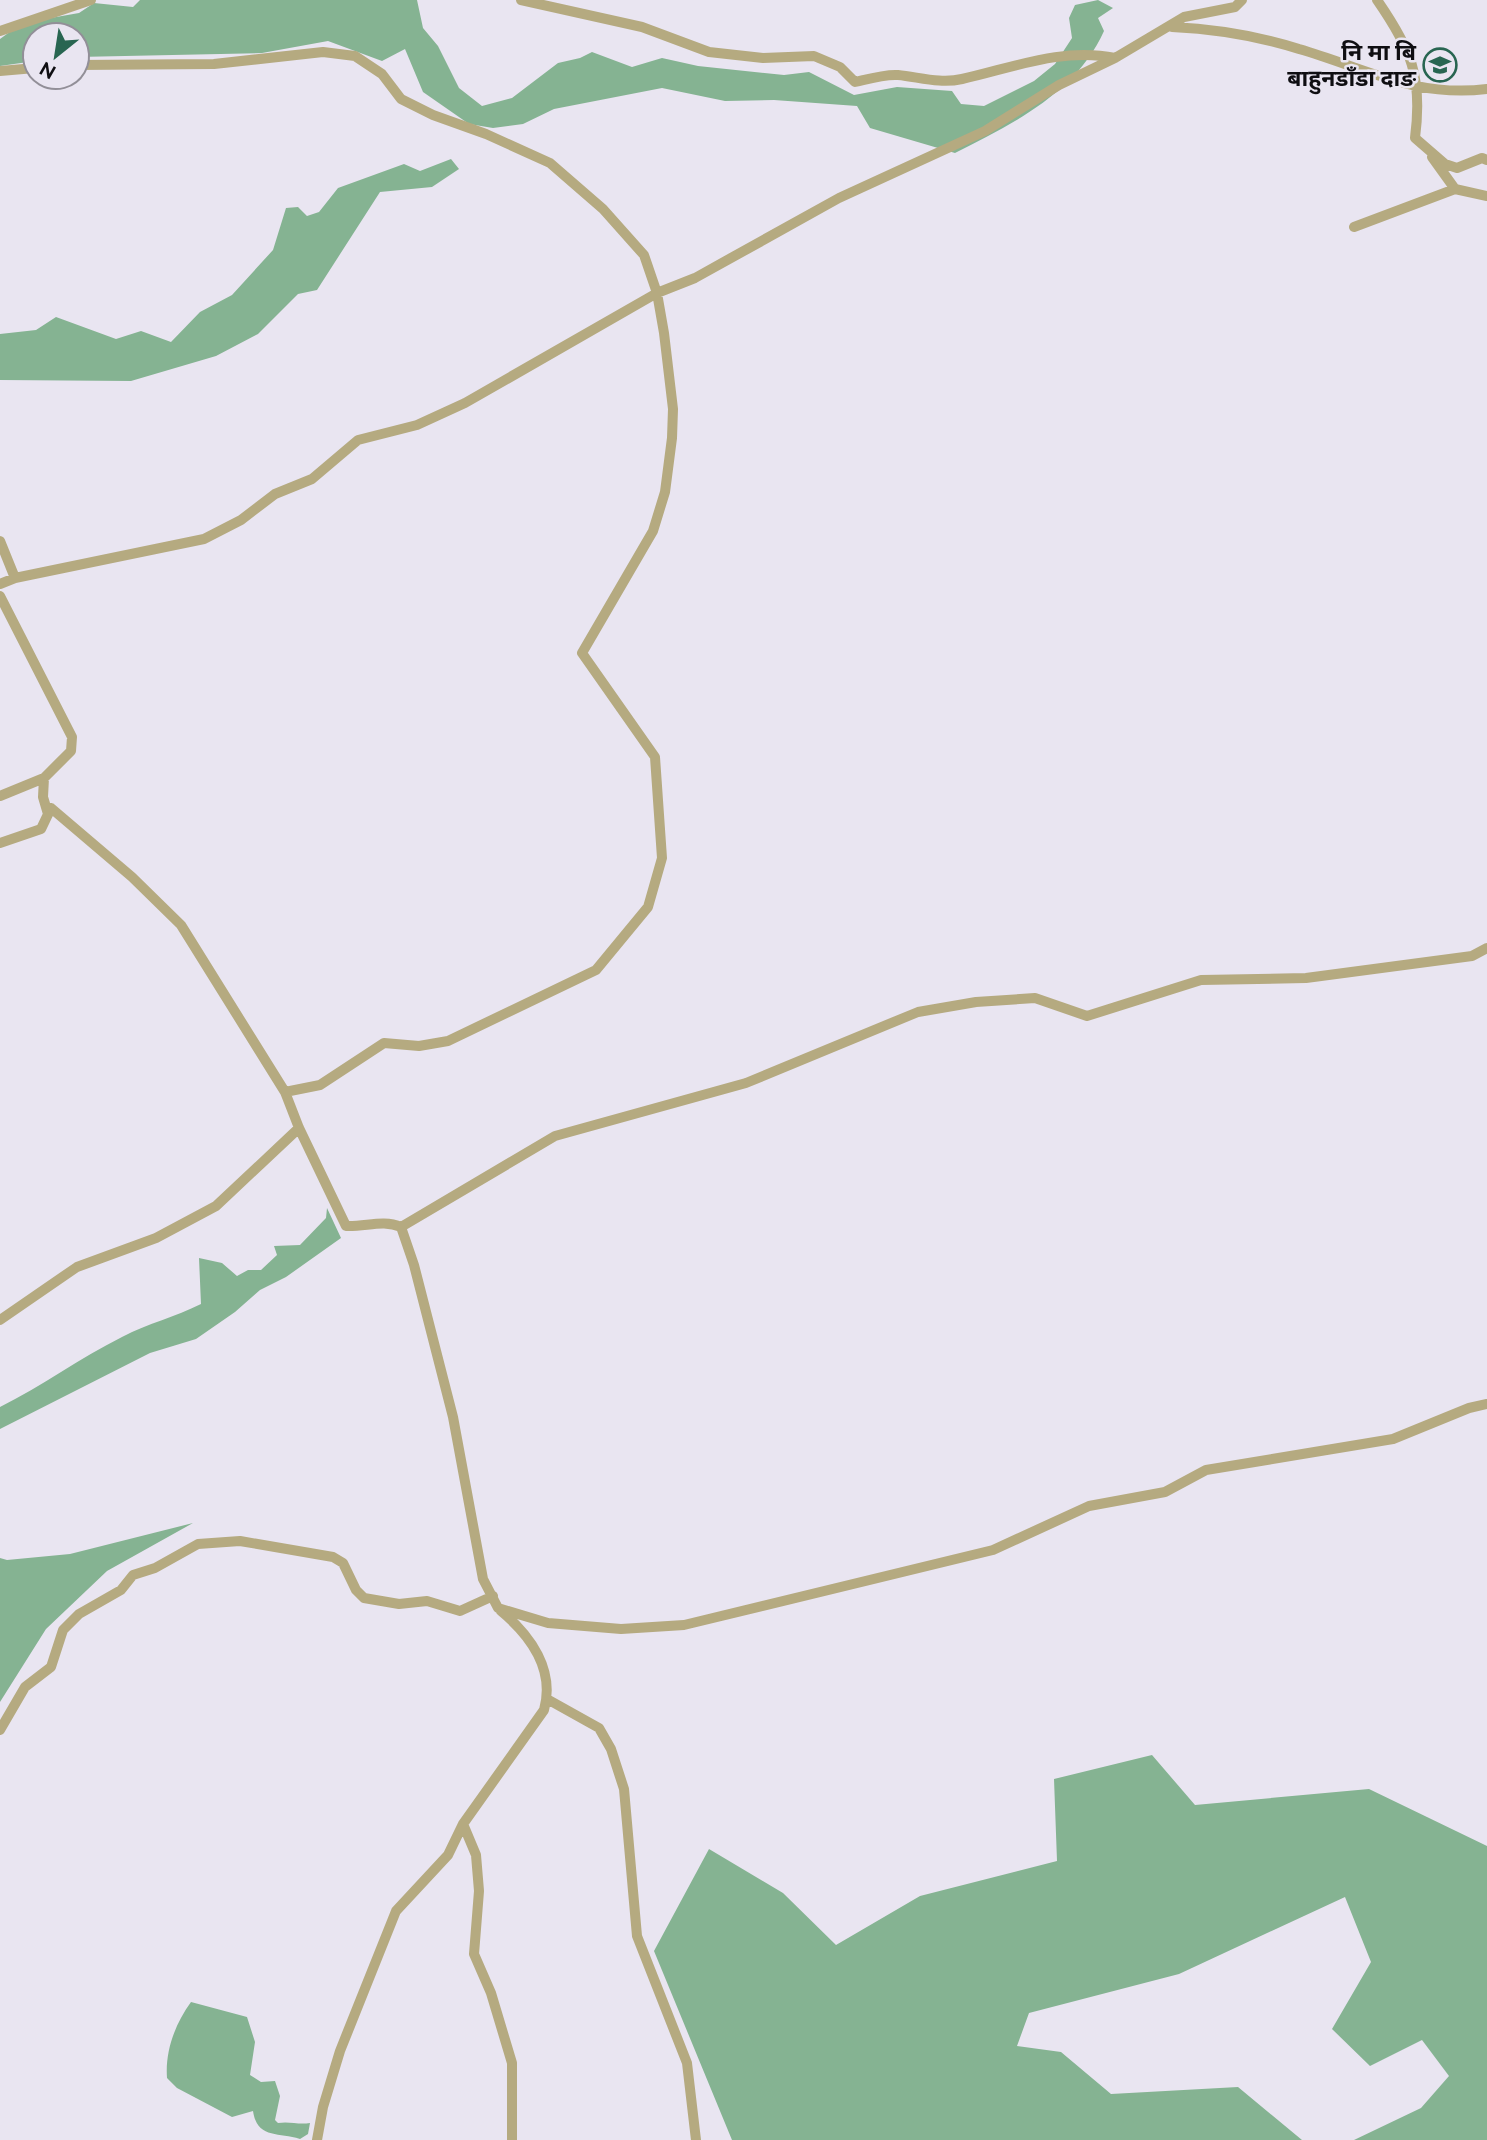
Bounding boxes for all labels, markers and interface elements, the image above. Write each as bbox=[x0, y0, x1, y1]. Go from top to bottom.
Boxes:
north arrow bbox=[21, 21, 91, 91]
place label: नि मा बि बाहुनडाँडा दाङ bbox=[1287, 38, 1417, 95]
school or university icon: नि मा बि बाहुनडाँडा दाङ bbox=[1421, 46, 1459, 84]
text: N bbox=[36, 58, 59, 84]

